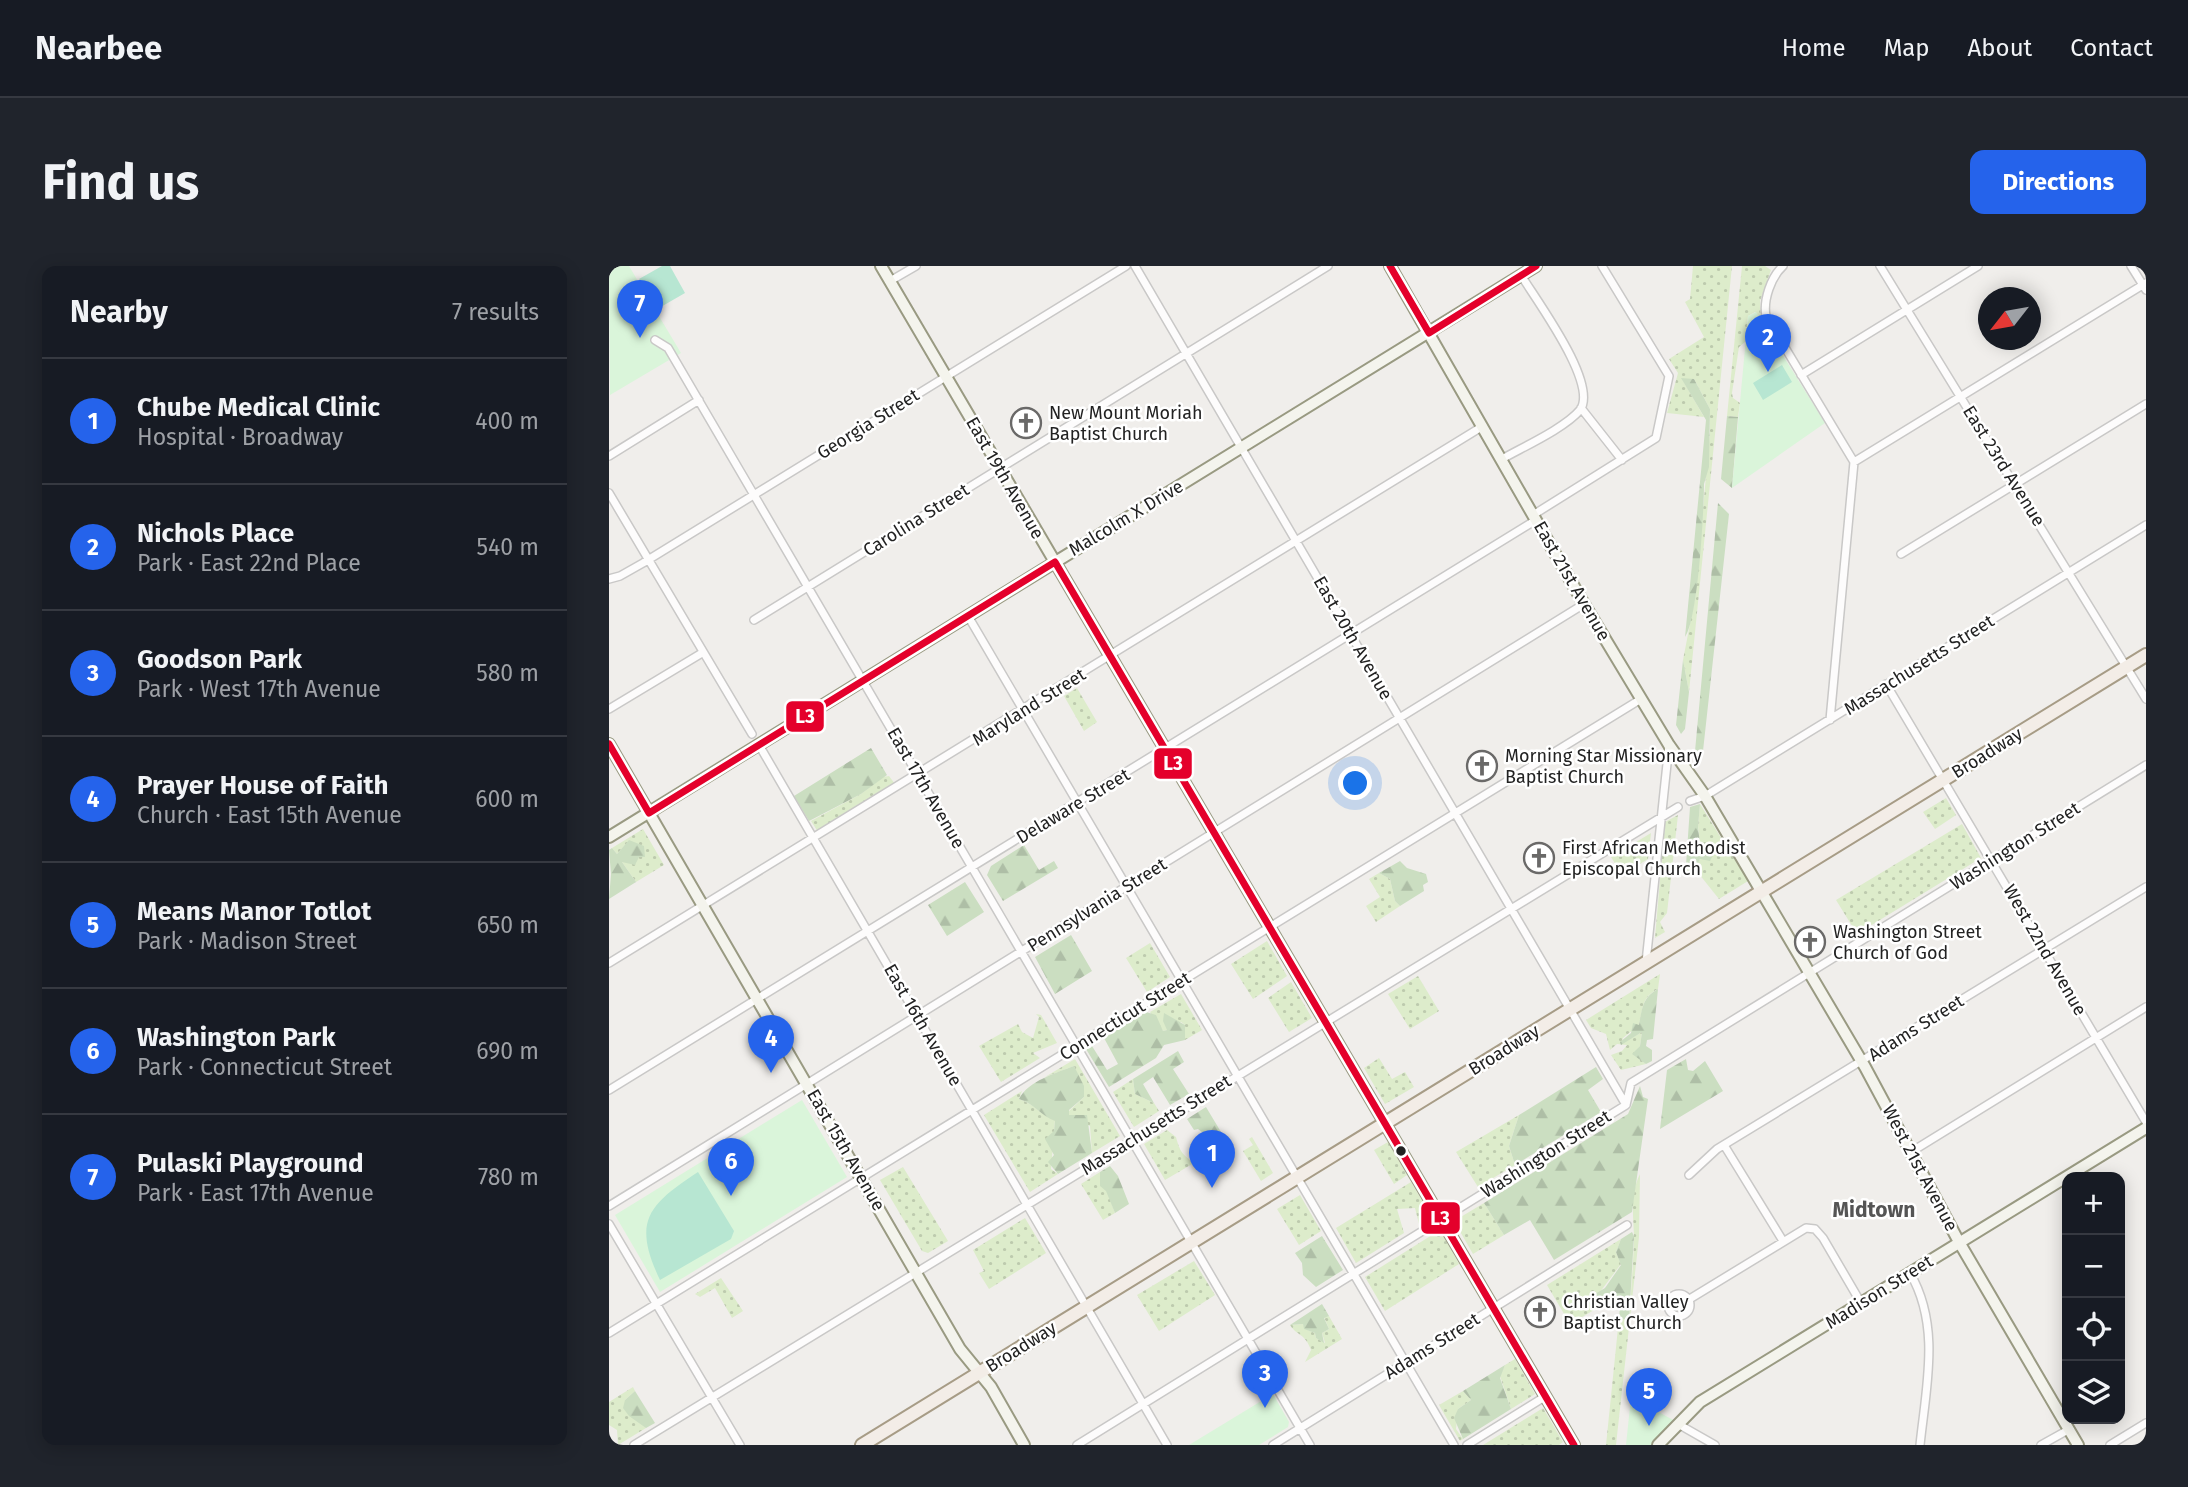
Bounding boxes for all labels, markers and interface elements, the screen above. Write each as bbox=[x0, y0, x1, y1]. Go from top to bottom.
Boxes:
text: Nearbee bbox=[35, 28, 162, 68]
text: Home bbox=[1782, 34, 1846, 62]
text: Map bbox=[1884, 34, 1930, 62]
text: About bbox=[1968, 34, 2032, 62]
text: Contact bbox=[2070, 34, 2153, 62]
button: Directions bbox=[1970, 150, 2146, 214]
text: Find us bbox=[42, 153, 199, 212]
pin: 7 bbox=[617, 280, 663, 338]
north arrow bbox=[1978, 287, 2041, 350]
text: Nearby bbox=[70, 294, 168, 330]
text: 7 results bbox=[452, 298, 539, 326]
pin: 2 bbox=[1745, 314, 1791, 372]
street label: Georgia Street bbox=[813, 384, 924, 464]
text: Chube Medical Clinic bbox=[137, 392, 380, 423]
place label: New Mount Moriah Baptist Church bbox=[1049, 402, 1202, 445]
street label: East 23rd Avenue bbox=[1958, 402, 2050, 530]
church icon: New Mount Moriah Baptist Church bbox=[1009, 406, 1043, 440]
text: 1 bbox=[88, 407, 98, 435]
text: 400 m bbox=[475, 407, 539, 435]
street label: East 19th Avenue bbox=[961, 413, 1049, 543]
text: Hospital · Broadway bbox=[137, 423, 343, 451]
street label: Malcolm X Drive bbox=[1065, 475, 1187, 561]
street label: Carolina Street bbox=[859, 478, 974, 561]
street label: East 21st Avenue bbox=[1529, 517, 1615, 645]
text: Nichols Place bbox=[137, 518, 294, 549]
text: 2 bbox=[87, 533, 99, 561]
text: 540 m bbox=[477, 533, 539, 561]
text: Park · East 22nd Place bbox=[137, 549, 361, 577]
street label: East 20th Avenue bbox=[1309, 572, 1397, 704]
street label: Massachusetts Street bbox=[1840, 610, 1998, 720]
text: Goodson Park bbox=[137, 644, 302, 675]
text: 3 bbox=[87, 659, 99, 687]
text: 580 m bbox=[476, 659, 539, 687]
street label: Maryland Street bbox=[968, 663, 1090, 751]
text: Park · West 17th Avenue bbox=[137, 675, 381, 703]
line badge: L3 bbox=[785, 700, 825, 733]
text: L3 bbox=[795, 705, 815, 728]
street label: Broadway bbox=[1948, 723, 2027, 783]
street label: East 17th Avenue bbox=[882, 724, 970, 852]
place label: Morning Star Missionary Baptist Church bbox=[1505, 745, 1702, 788]
line badge: L3 bbox=[1153, 747, 1193, 780]
church icon: Morning Star Missionary Baptist Church bbox=[1465, 749, 1499, 783]
text: L3 bbox=[1163, 752, 1183, 775]
street label: Delaware Street bbox=[1012, 763, 1134, 849]
your location bbox=[1338, 766, 1372, 800]
text: Prayer House of Faith bbox=[137, 770, 388, 801]
text: 4 bbox=[87, 785, 100, 813]
text: 600 m bbox=[475, 785, 539, 813]
street label: Washington Street bbox=[1946, 797, 2084, 895]
text: Church · East 15th Avenue bbox=[137, 801, 402, 829]
place label: First African Methodist Episcopal Church bbox=[1562, 837, 1746, 880]
church icon: First African Methodist Episcopal Church bbox=[1522, 841, 1556, 875]
street label: Pennsylvania Street bbox=[1023, 853, 1171, 957]
street label: West 22nd Avenue bbox=[1999, 880, 2091, 1020]
text: Means Manor Totlot bbox=[137, 896, 371, 927]
text: 5 bbox=[87, 911, 99, 939]
text: 650 m bbox=[477, 911, 539, 939]
place label: Washington Street Church of God bbox=[1833, 921, 1982, 964]
church icon: Washington Street Church of God bbox=[1793, 925, 1827, 959]
text: Park · Madison Street bbox=[137, 927, 357, 955]
street label: East 16th Avenue bbox=[879, 960, 967, 1090]
street label: Connecticut Street bbox=[1055, 967, 1195, 1065]
street label: Adams Street bbox=[1864, 990, 1968, 1066]
pin: 4 bbox=[748, 1015, 794, 1073]
street label: Broadway bbox=[1465, 1020, 1544, 1080]
text: Washington Park bbox=[137, 1022, 336, 1053]
text: 6 bbox=[87, 1037, 99, 1065]
text: 690 m bbox=[476, 1037, 539, 1065]
text: Park · Connecticut Street bbox=[137, 1053, 392, 1081]
street label: Massachusetts Street bbox=[1077, 1070, 1235, 1180]
street label: East 15th Avenue bbox=[802, 1085, 890, 1215]
street label: West 21st Avenue bbox=[1877, 1101, 1963, 1235]
street label: Washington Street bbox=[1477, 1105, 1615, 1203]
pin: 1 bbox=[1189, 1130, 1235, 1188]
pin: 6 bbox=[708, 1138, 754, 1196]
unlabelled marker bbox=[1394, 1144, 1408, 1158]
text: Pulaski Playground bbox=[137, 1148, 364, 1179]
text: 7 bbox=[88, 1163, 98, 1191]
text: 780 m bbox=[478, 1163, 539, 1191]
map controls bbox=[2062, 1172, 2125, 1424]
button: + bbox=[2062, 1172, 2125, 1235]
text: Park · East 17th Avenue bbox=[137, 1179, 374, 1207]
district label: Midtown bbox=[1833, 1197, 1915, 1223]
line badge: L3 bbox=[1420, 1201, 1461, 1235]
text: L3 bbox=[1430, 1207, 1450, 1230]
button: − bbox=[2062, 1235, 2125, 1298]
street label: Madison Street bbox=[1821, 1250, 1937, 1334]
place label: Christian Valley Baptist Church bbox=[1563, 1291, 1689, 1334]
church icon: Christian Valley Baptist Church bbox=[1523, 1295, 1557, 1329]
button: locate bbox=[2062, 1298, 2125, 1361]
street label: Adams Street bbox=[1380, 1308, 1484, 1384]
street label: Broadway bbox=[982, 1317, 1061, 1377]
pin: 3 bbox=[1242, 1350, 1288, 1408]
button: layers bbox=[2062, 1361, 2125, 1424]
pin: 5 bbox=[1626, 1368, 1672, 1426]

